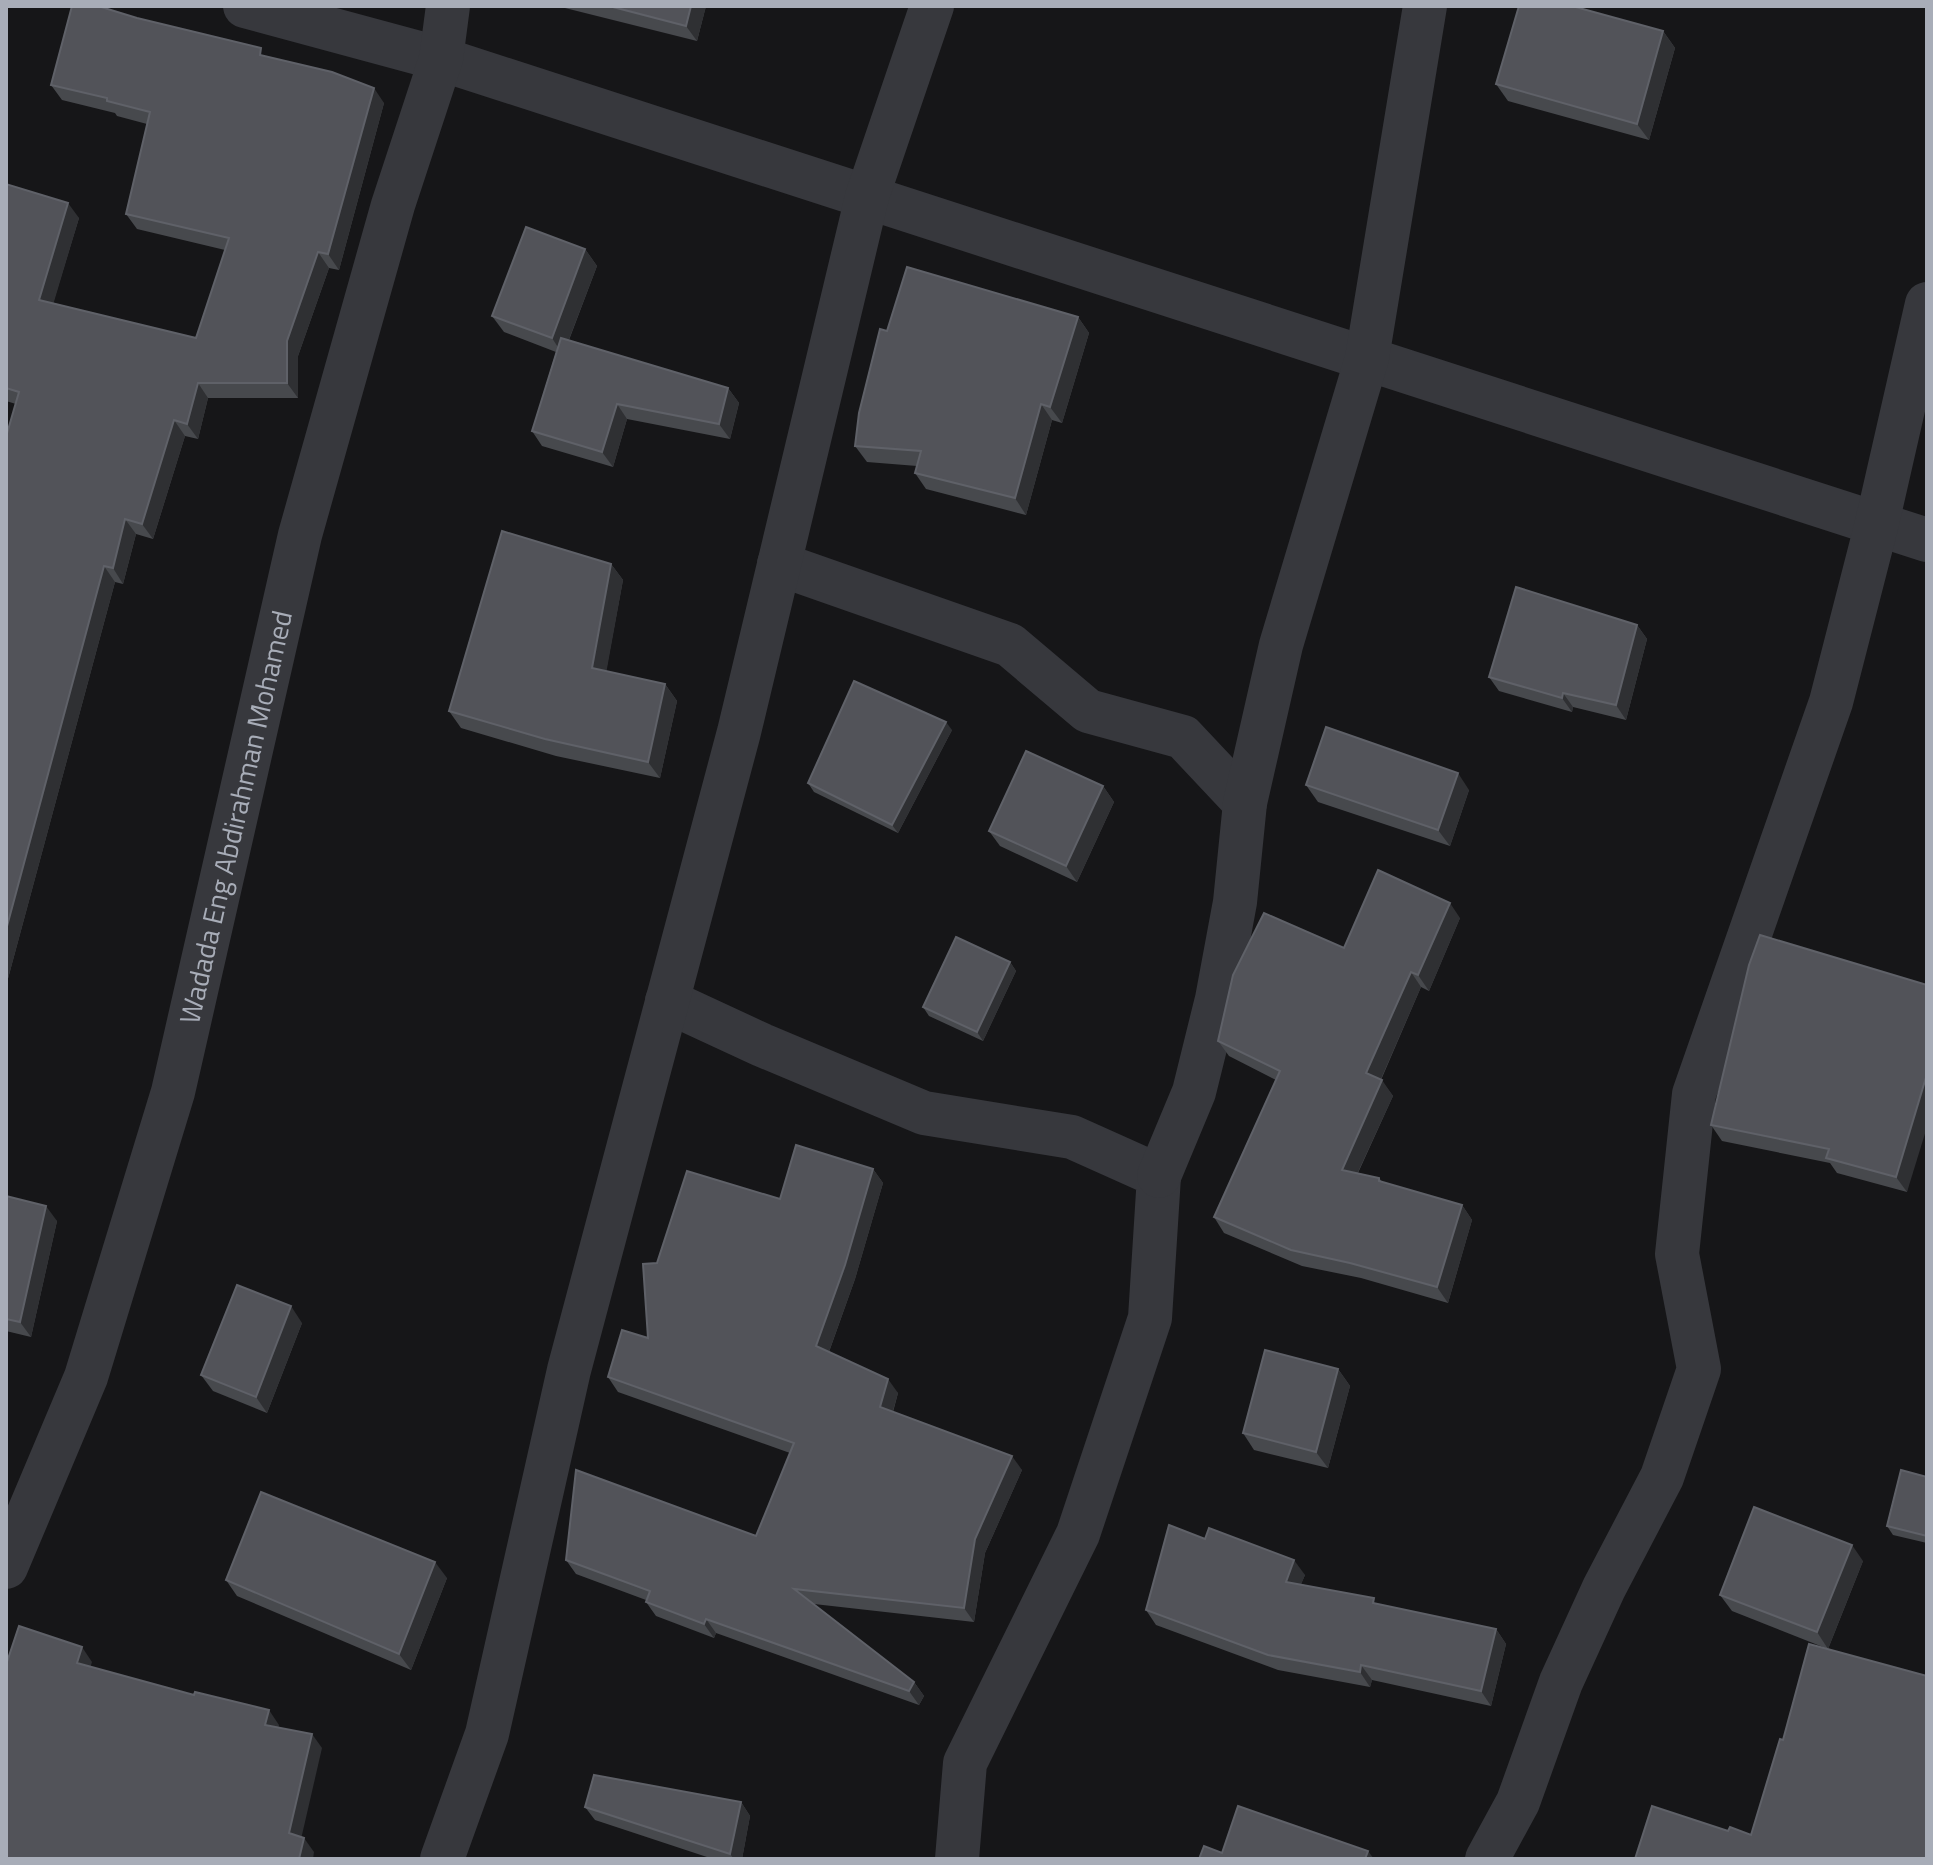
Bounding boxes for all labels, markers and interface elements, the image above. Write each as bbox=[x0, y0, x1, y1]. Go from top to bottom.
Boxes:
street label: Wadada Eng Abdirahman Mohamed bbox=[167, 606, 303, 1028]

